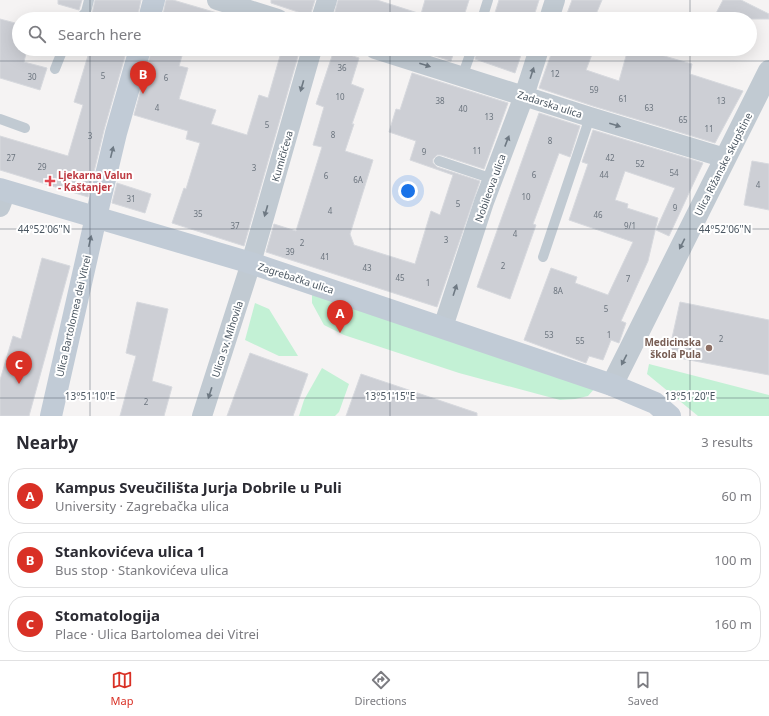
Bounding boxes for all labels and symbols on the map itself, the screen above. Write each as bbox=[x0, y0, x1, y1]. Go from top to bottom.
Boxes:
pin: B bbox=[130, 61, 156, 94]
house number: 36 bbox=[337, 62, 347, 73]
one-way arrow bbox=[419, 62, 431, 68]
one-way arrow bbox=[529, 66, 535, 78]
house number: 12 bbox=[550, 68, 560, 79]
house number: 5 bbox=[101, 70, 106, 81]
house number: 30 bbox=[27, 71, 37, 82]
house number: 6 bbox=[164, 72, 169, 83]
one-way arrow bbox=[299, 81, 305, 93]
house number: 59 bbox=[589, 84, 599, 95]
street label: Zadarska ulica bbox=[516, 87, 584, 121]
house number: 10 bbox=[335, 91, 345, 102]
house number: 61 bbox=[618, 93, 628, 104]
house number: 38 bbox=[435, 95, 445, 106]
house number: 13 bbox=[716, 95, 726, 106]
house number: 4 bbox=[155, 102, 160, 113]
house number: 63 bbox=[644, 102, 654, 113]
house number: 40 bbox=[458, 103, 468, 114]
street label: Ulica Rižanske skupštine bbox=[691, 110, 755, 218]
house number: 13 bbox=[484, 111, 494, 122]
house number: 65 bbox=[678, 114, 688, 125]
house number: 5 bbox=[265, 119, 270, 130]
one-way arrow bbox=[609, 122, 621, 128]
house number: 11 bbox=[704, 123, 714, 134]
street label: Kumičićeva bbox=[268, 129, 296, 183]
house number: 8 bbox=[331, 129, 336, 140]
house number: 3 bbox=[88, 130, 93, 141]
one-way arrow bbox=[504, 135, 510, 147]
house number: 8 bbox=[548, 135, 553, 146]
house number: 11 bbox=[472, 145, 482, 156]
one-way arrow bbox=[109, 146, 115, 158]
house number: 9 bbox=[422, 146, 427, 157]
house number: 27 bbox=[6, 152, 16, 163]
street label: Nobileova ulica bbox=[471, 152, 509, 224]
house number: 42 bbox=[605, 152, 615, 163]
house number: 52 bbox=[635, 158, 645, 169]
house number: 29 bbox=[37, 161, 47, 172]
house number: 3 bbox=[252, 162, 257, 173]
house number: 54 bbox=[669, 167, 679, 178]
place label: Ljekarna Valun - Kaštanjer bbox=[58, 168, 133, 194]
house number: 6 bbox=[532, 169, 537, 180]
house number: 44 bbox=[599, 169, 609, 180]
house number: 6 bbox=[324, 170, 329, 181]
house number: 6A bbox=[353, 174, 364, 185]
marker: Ljekarna Valun - Kaštanjer bbox=[45, 176, 55, 186]
house number: 4 bbox=[756, 179, 761, 190]
your location bbox=[398, 181, 418, 201]
house number: 10 bbox=[521, 191, 531, 202]
house number: 31 bbox=[126, 193, 136, 204]
house number: 5 bbox=[456, 198, 461, 209]
house number: 9 bbox=[673, 202, 678, 213]
house number: 4 bbox=[328, 205, 333, 216]
one-way arrow bbox=[263, 206, 269, 218]
house number: 35 bbox=[193, 208, 203, 219]
house number: 46 bbox=[593, 209, 603, 220]
house number: 37 bbox=[230, 220, 240, 231]
house number: 9/1 bbox=[624, 220, 636, 231]
text: 44°52'06"N bbox=[18, 222, 70, 236]
text: 44°52'06"N bbox=[699, 222, 751, 236]
house number: 4 bbox=[513, 228, 518, 239]
house number: 3 bbox=[444, 234, 449, 245]
one-way arrow bbox=[88, 235, 94, 248]
house number: 2 bbox=[300, 237, 305, 248]
one-way arrow bbox=[679, 238, 686, 250]
house number: 39 bbox=[285, 246, 295, 257]
house number: 41 bbox=[320, 251, 330, 262]
street label: Ulica Bartolomea dei Vitrei bbox=[52, 254, 94, 378]
street label: Zagrebačka ulica bbox=[256, 259, 336, 297]
house number: 2 bbox=[501, 260, 506, 271]
house number: 43 bbox=[362, 262, 372, 273]
house number: 45 bbox=[395, 272, 405, 283]
house number: 7 bbox=[626, 273, 631, 284]
house number: 1 bbox=[426, 277, 430, 288]
one-way arrow bbox=[452, 284, 458, 296]
house number: 8A bbox=[553, 285, 564, 296]
street label: Ulica sv. Mihovila bbox=[208, 299, 246, 379]
pin: A bbox=[327, 300, 353, 333]
house number: 5 bbox=[604, 303, 609, 314]
house number: 53 bbox=[544, 329, 554, 340]
house number: 1 bbox=[607, 329, 611, 340]
house number: 2 bbox=[719, 333, 724, 344]
house number: 55 bbox=[575, 335, 585, 346]
place label: Medicinska škola Pula bbox=[644, 335, 701, 361]
marker: Medicinska škola Pula bbox=[704, 343, 714, 353]
pin: C bbox=[6, 351, 32, 384]
one-way arrow bbox=[621, 354, 627, 366]
one-way arrow bbox=[207, 388, 213, 400]
text: 13°51'10"E bbox=[65, 389, 115, 403]
text: 13°51'15"E bbox=[365, 389, 415, 403]
text: 13°51'20"E bbox=[665, 389, 715, 403]
house number: 2 bbox=[144, 396, 149, 407]

